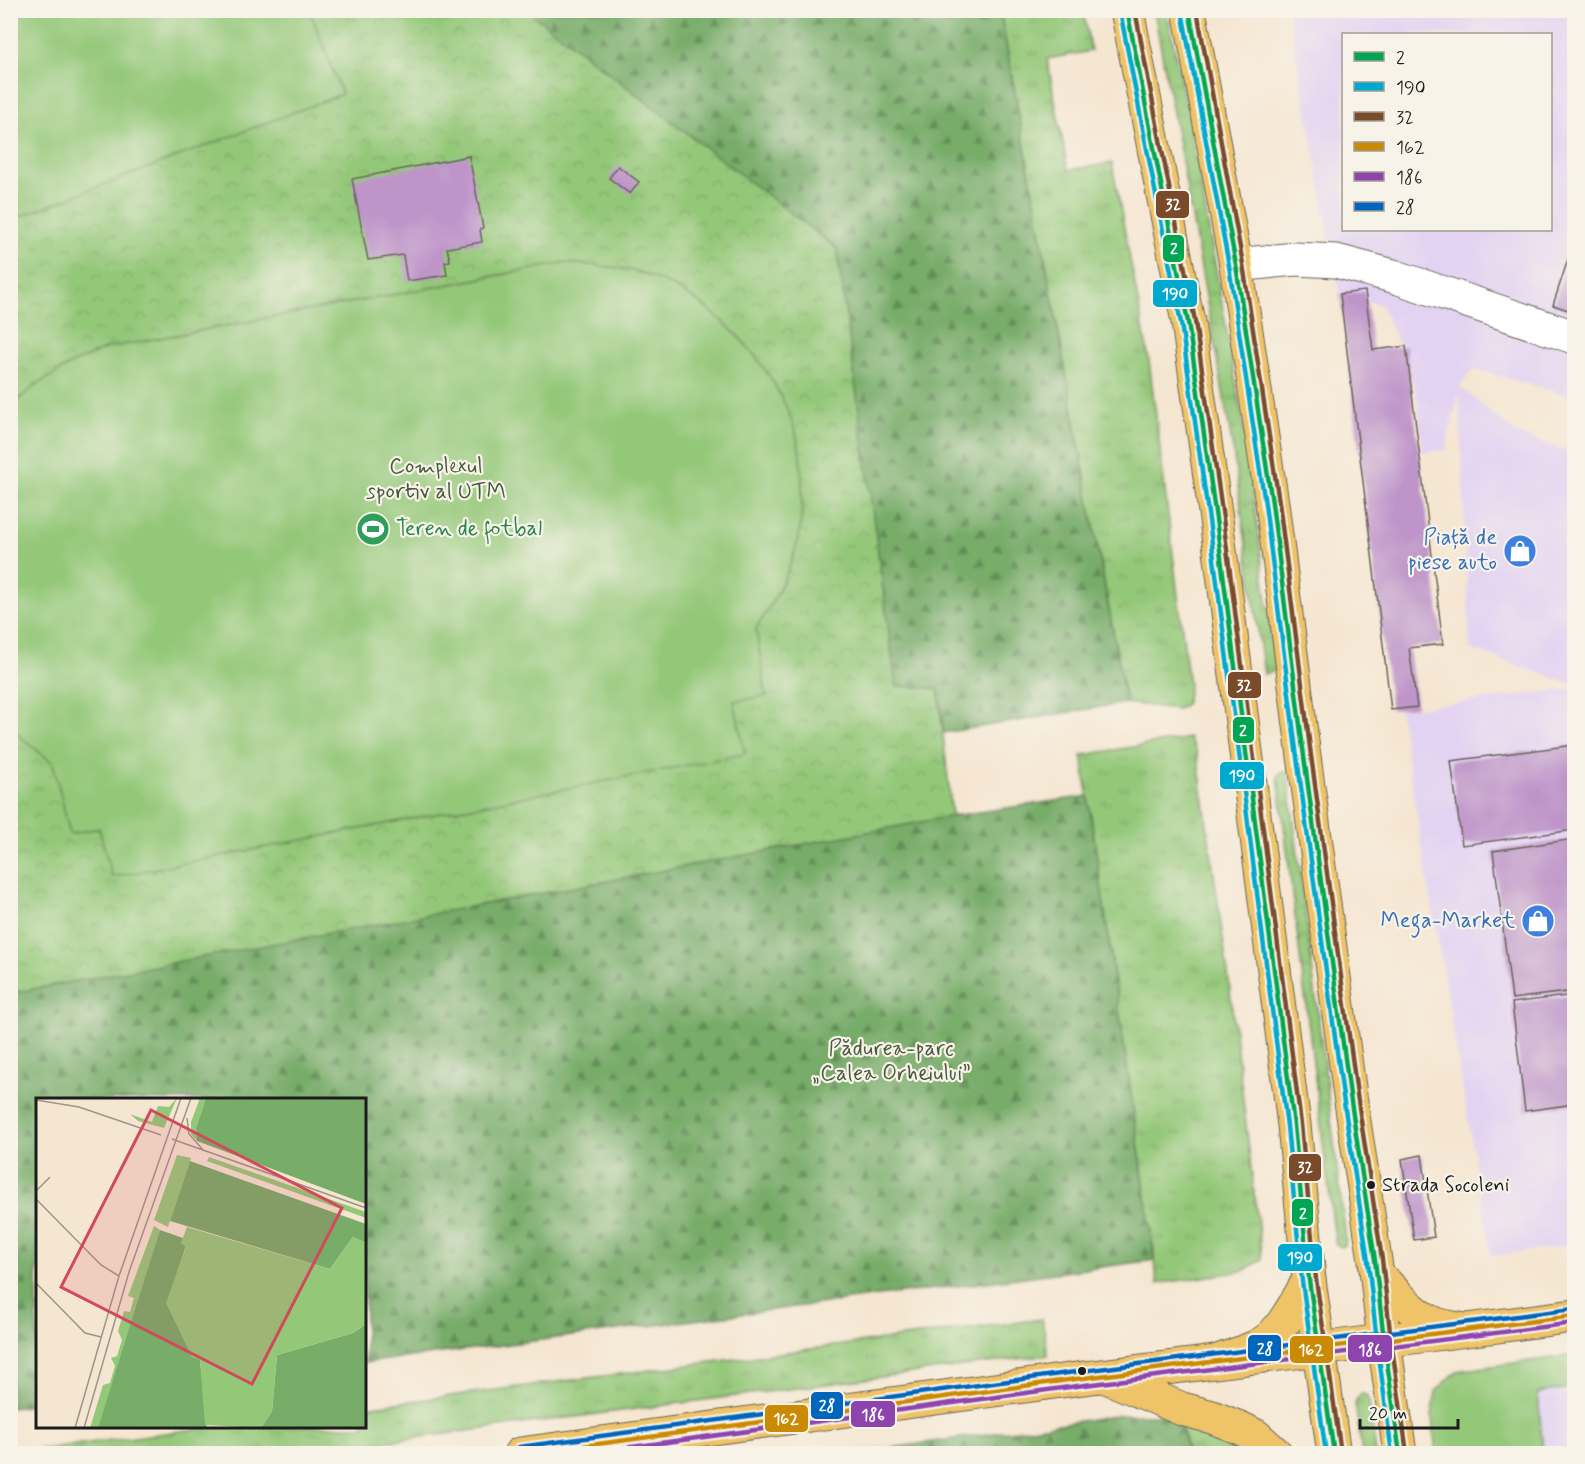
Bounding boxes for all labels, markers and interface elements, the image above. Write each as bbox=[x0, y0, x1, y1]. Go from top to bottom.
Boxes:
legend bbox=[1342, 33, 1552, 231]
text: 2 bbox=[1396, 46, 1405, 70]
text: 190 bbox=[1396, 76, 1426, 100]
text: 32 bbox=[1396, 106, 1414, 130]
text: 162 bbox=[1396, 136, 1425, 160]
text: 186 bbox=[1396, 166, 1422, 190]
line badge: 32 bbox=[1155, 190, 1190, 219]
text: 32 bbox=[1165, 195, 1181, 216]
text: 28 bbox=[1396, 196, 1415, 220]
line badge: 2 bbox=[1162, 234, 1185, 263]
text: 2 bbox=[1170, 239, 1178, 260]
line badge: 190 bbox=[1152, 279, 1198, 308]
text: 190 bbox=[1162, 284, 1188, 305]
park label: Complexul sportiv al UTM bbox=[366, 453, 506, 506]
sports icon: Teren de fotbal bbox=[355, 511, 391, 547]
place label: Teren de fotbal bbox=[396, 515, 542, 545]
place label: Piață de piese auto bbox=[1408, 524, 1497, 577]
shop icon: Piață de piese auto bbox=[1502, 533, 1538, 569]
line badge: 32 bbox=[1227, 671, 1262, 699]
text: 32 bbox=[1236, 676, 1252, 697]
line badge: 2 bbox=[1232, 716, 1255, 744]
text: 2 bbox=[1239, 721, 1247, 742]
line badge: 190 bbox=[1219, 761, 1265, 790]
text: 190 bbox=[1229, 766, 1255, 787]
shop icon: Mega-Market bbox=[1520, 903, 1556, 939]
place label: Mega-Market bbox=[1380, 907, 1515, 938]
park label: Pădurea-parc „Calea Orheiului” bbox=[811, 1035, 971, 1088]
inset map bbox=[36, 1098, 366, 1428]
line badge: 32 bbox=[1288, 1153, 1322, 1182]
text: 32 bbox=[1297, 1158, 1313, 1179]
place label: Strada Socoleni bbox=[1382, 1172, 1509, 1199]
marker: Strada Socoleni bbox=[1365, 1179, 1377, 1191]
line badge: 2 bbox=[1291, 1198, 1314, 1227]
text: 2 bbox=[1299, 1204, 1307, 1225]
line badge: 190 bbox=[1277, 1243, 1323, 1272]
text: 190 bbox=[1287, 1248, 1313, 1269]
line badge: 28 bbox=[1247, 1334, 1282, 1362]
line badge: 186 bbox=[1347, 1334, 1393, 1363]
line badge: 162 bbox=[1289, 1335, 1334, 1364]
text: 28 bbox=[1257, 1339, 1274, 1360]
text: 162 bbox=[1298, 1340, 1324, 1361]
text: 186 bbox=[1358, 1340, 1382, 1361]
unlabelled marker bbox=[1076, 1365, 1088, 1377]
line badge: 28 bbox=[810, 1391, 844, 1420]
scale bar bbox=[1360, 1392, 1458, 1430]
text: 28 bbox=[819, 1396, 836, 1417]
line badge: 186 bbox=[850, 1400, 896, 1428]
text: 20 m bbox=[1369, 1402, 1407, 1426]
line badge: 162 bbox=[764, 1404, 809, 1433]
text: 186 bbox=[861, 1405, 885, 1426]
text: 162 bbox=[773, 1409, 799, 1430]

